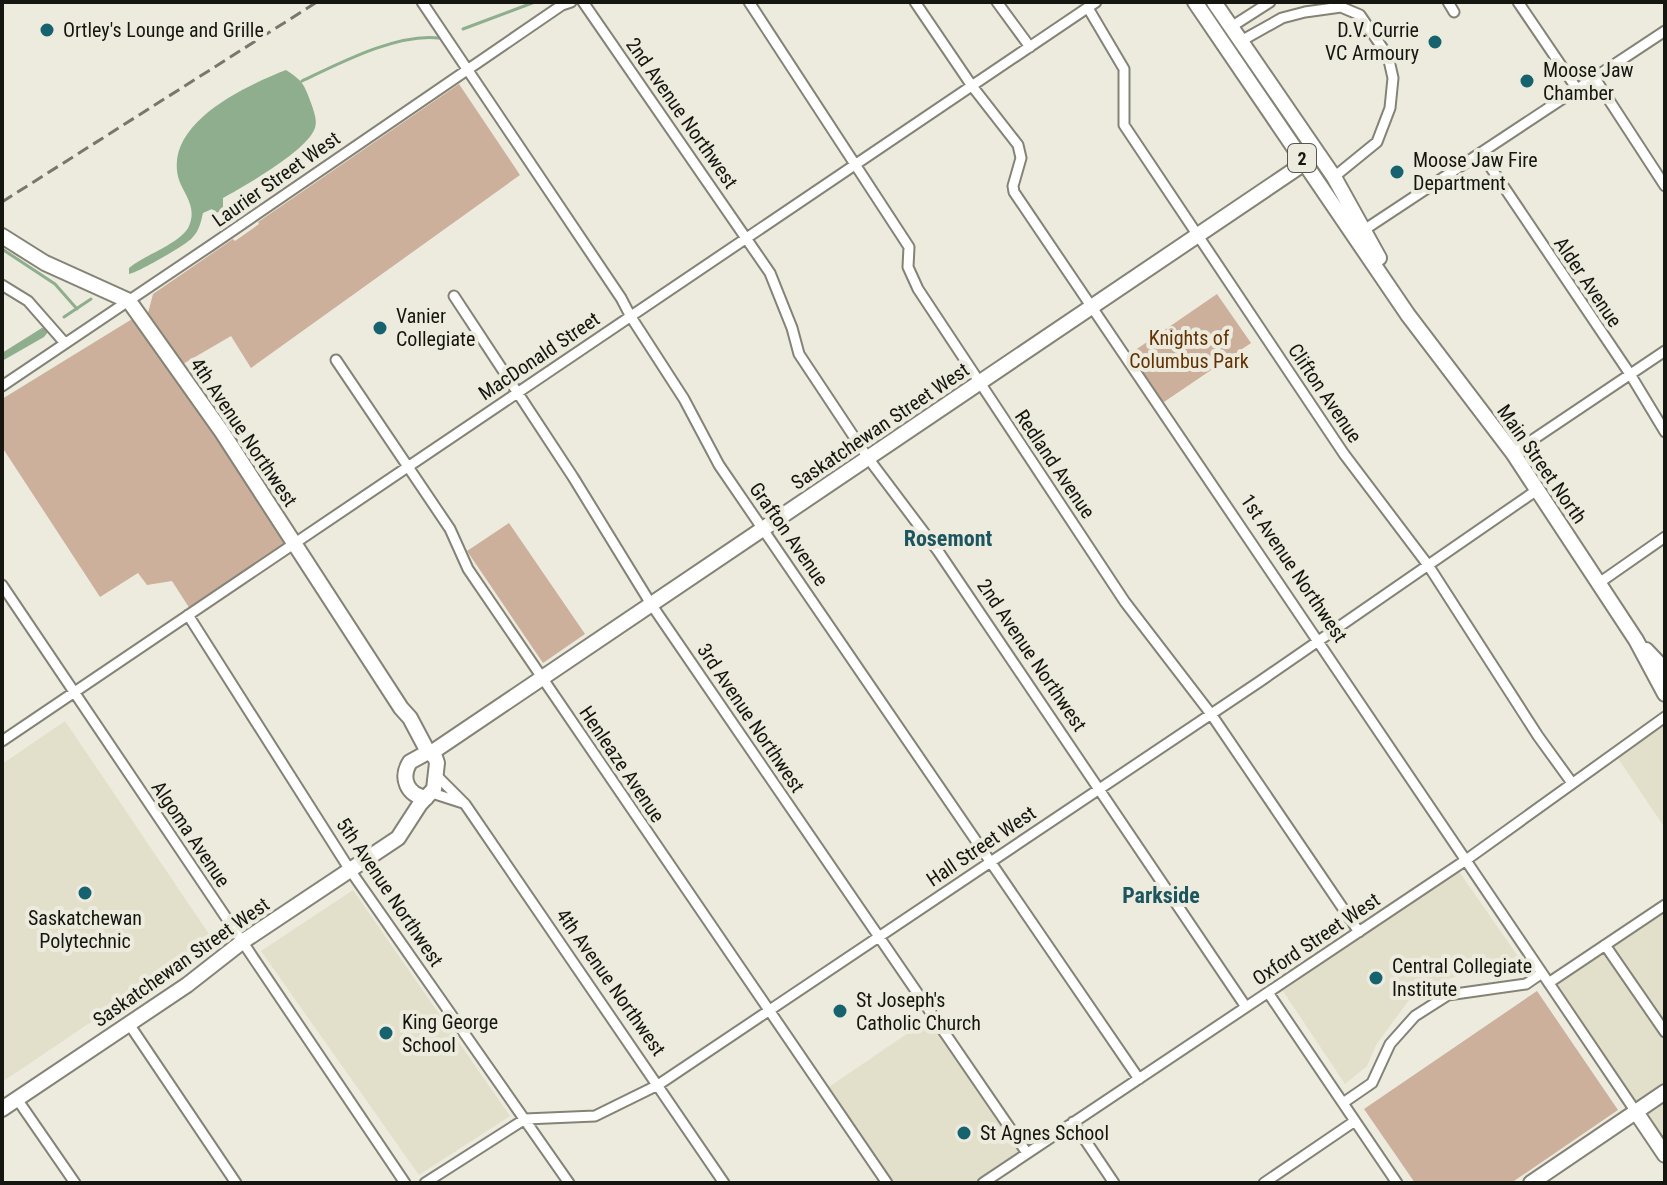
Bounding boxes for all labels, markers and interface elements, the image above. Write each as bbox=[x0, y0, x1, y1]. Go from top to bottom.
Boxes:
place label: Ortley's Lounge and Grille bbox=[63, 18, 264, 42]
place label: D.V. Currie VC Armoury bbox=[1325, 18, 1419, 65]
marker: Ortley's Lounge and Grille bbox=[38, 21, 56, 39]
street label: 2nd Avenue Northwest bbox=[621, 33, 743, 193]
marker: D.V. Currie VC Armoury bbox=[1426, 33, 1444, 51]
place label: Moose Jaw Chamber bbox=[1543, 58, 1634, 105]
marker: Moose Jaw Chamber bbox=[1518, 72, 1536, 90]
street label: Laurier Street West bbox=[208, 126, 345, 232]
road number: 2 bbox=[1288, 144, 1316, 172]
place label: Moose Jaw Fire Department bbox=[1413, 148, 1538, 195]
marker: Moose Jaw Fire Department bbox=[1388, 163, 1406, 181]
street label: Alder Avenue bbox=[1549, 232, 1627, 332]
place label: Vanier Collegiate bbox=[396, 304, 475, 351]
street label: MacDonald Street bbox=[474, 307, 604, 405]
marker: Vanier Collegiate bbox=[371, 319, 389, 337]
park label: Knights of Columbus Park bbox=[1129, 326, 1249, 373]
street label: Clifton Avenue bbox=[1283, 339, 1367, 447]
street label: 4th Avenue Northwest bbox=[185, 353, 303, 511]
street label: Saskatchewan Street West bbox=[786, 357, 974, 495]
street label: Main Street North bbox=[1492, 400, 1592, 528]
street label: Redland Avenue bbox=[1010, 405, 1100, 523]
street label: Grafton Avenue bbox=[744, 478, 834, 590]
street label: 1st Avenue Northwest bbox=[1235, 489, 1353, 647]
district label: Rosemont bbox=[904, 526, 992, 551]
street label: 2nd Avenue Northwest bbox=[972, 574, 1092, 736]
street label: 3rd Avenue Northwest bbox=[692, 639, 810, 797]
street label: Henleaze Avenue bbox=[574, 701, 670, 827]
street label: Algoma Avenue bbox=[147, 776, 235, 892]
street label: Hall Street West bbox=[922, 801, 1040, 891]
street label: 5th Avenue Northwest bbox=[331, 813, 449, 971]
district label: Parkside bbox=[1122, 883, 1200, 908]
marker: Saskatchewan Polytechnic bbox=[76, 884, 94, 902]
street label: Oxford Street West bbox=[1248, 888, 1384, 990]
street label: Saskatchewan Street West bbox=[88, 892, 274, 1032]
street label: 4th Avenue Northwest bbox=[551, 904, 671, 1060]
place label: Saskatchewan Polytechnic bbox=[28, 906, 142, 953]
place label: Central Collegiate Institute bbox=[1392, 954, 1532, 1001]
marker: Central Collegiate Institute bbox=[1367, 969, 1385, 987]
place label: St Joseph's Catholic Church bbox=[856, 988, 981, 1035]
marker: St Joseph's Catholic Church bbox=[831, 1002, 849, 1020]
place label: King George School bbox=[402, 1010, 498, 1057]
marker: King George School bbox=[377, 1024, 395, 1042]
place label: St Agnes School bbox=[980, 1121, 1109, 1145]
marker: St Agnes School bbox=[955, 1124, 973, 1142]

